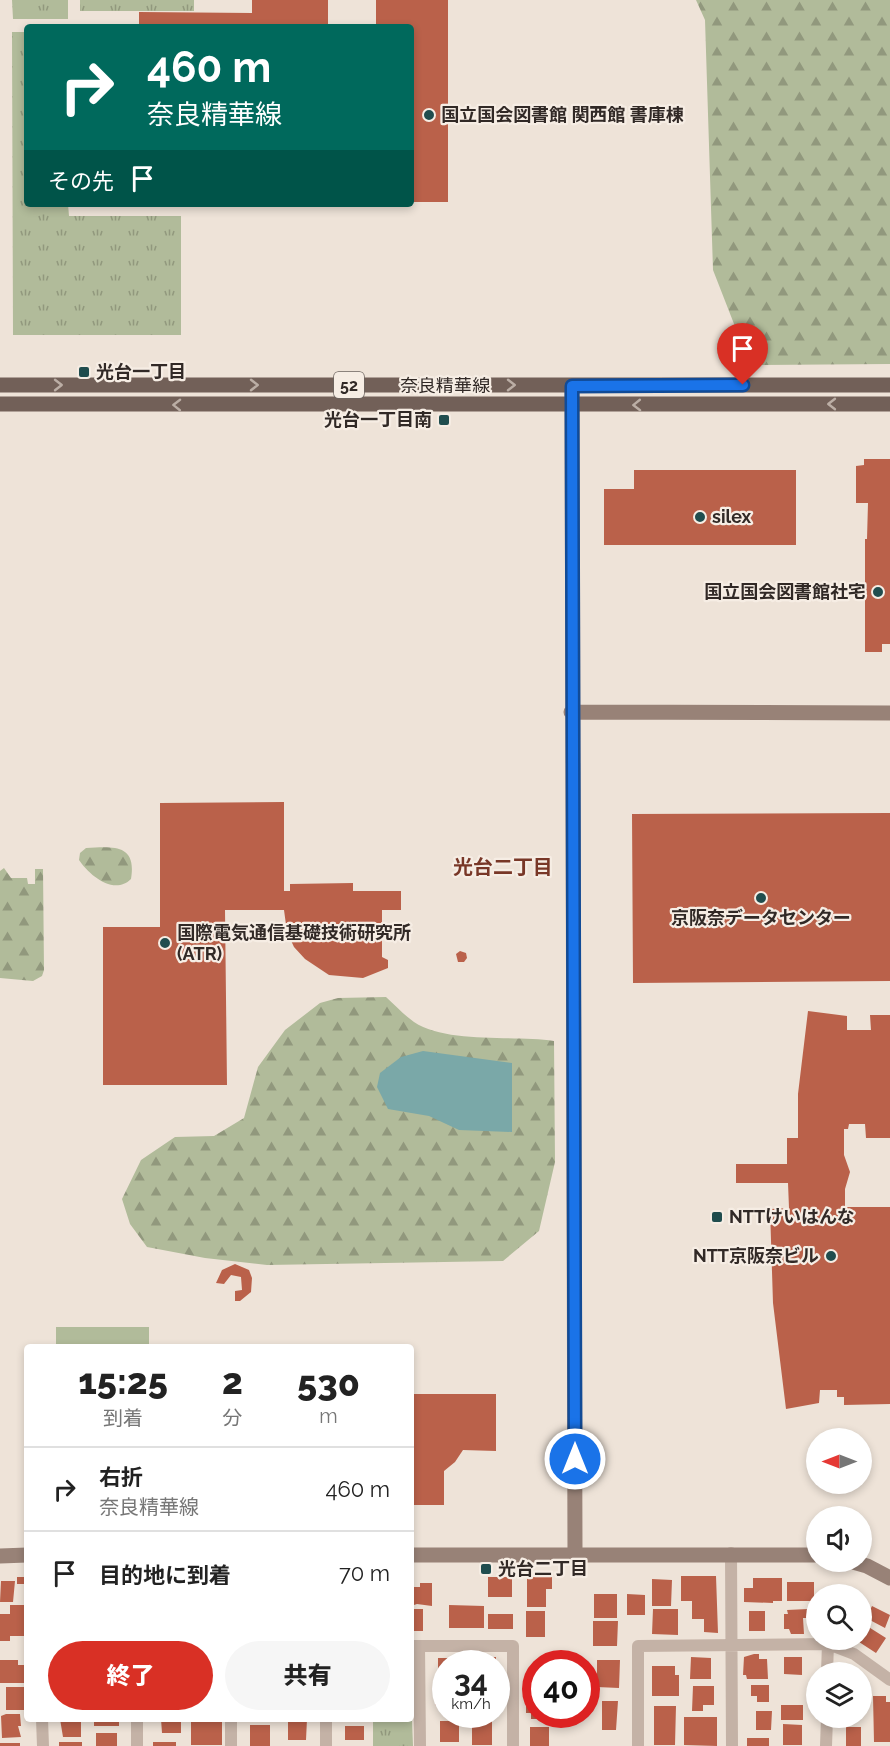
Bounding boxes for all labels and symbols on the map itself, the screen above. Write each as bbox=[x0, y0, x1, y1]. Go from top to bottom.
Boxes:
place label: 国立国会図書館 関西館 書庫棟 bbox=[441, 104, 684, 125]
marker: 国立国会図書館 関西館 書庫棟 bbox=[422, 108, 436, 122]
pin bbox=[717, 323, 768, 385]
place label: 光台一丁目 bbox=[96, 361, 186, 382]
marker: 光台一丁目 bbox=[77, 365, 91, 379]
road number: 52 bbox=[334, 372, 364, 398]
street label: 奈良精華線 bbox=[400, 375, 490, 396]
one-way arrow bbox=[54, 379, 63, 391]
one-way arrow bbox=[249, 379, 258, 391]
one-way arrow bbox=[507, 379, 516, 391]
one-way arrow bbox=[827, 398, 836, 410]
one-way arrow bbox=[172, 399, 181, 411]
one-way arrow bbox=[632, 399, 641, 411]
place label: 光台一丁目南 bbox=[324, 409, 432, 430]
marker: 光台一丁目南 bbox=[437, 413, 451, 427]
place label: silex bbox=[712, 506, 752, 527]
marker: silex bbox=[693, 510, 707, 524]
place label: 国立国会図書館社宅 bbox=[704, 581, 866, 602]
marker: 国立国会図書館社宅 bbox=[871, 585, 885, 599]
district label: 光台二丁目 bbox=[453, 855, 553, 879]
marker: 京阪奈データセンター bbox=[754, 891, 768, 905]
place label: 京阪奈データセンター bbox=[671, 907, 851, 928]
place label: 国際電気通信基礎技術研究所 (ATR) bbox=[177, 922, 411, 964]
marker: 国際電気通信基礎技術研究所 (ATR) bbox=[158, 936, 172, 950]
place label: NTTけいはんな bbox=[729, 1206, 855, 1227]
marker: NTTけいはんな bbox=[710, 1210, 724, 1224]
place label: NTT京阪奈ビル bbox=[693, 1245, 819, 1266]
marker: NTT京阪奈ビル bbox=[824, 1249, 838, 1263]
position arrow bbox=[543, 1427, 607, 1491]
north arrow bbox=[806, 1428, 872, 1494]
place label: 光台二丁目 bbox=[498, 1558, 588, 1579]
marker: 光台二丁目 bbox=[479, 1562, 493, 1576]
speed limit sign: 40 bbox=[522, 1650, 600, 1728]

